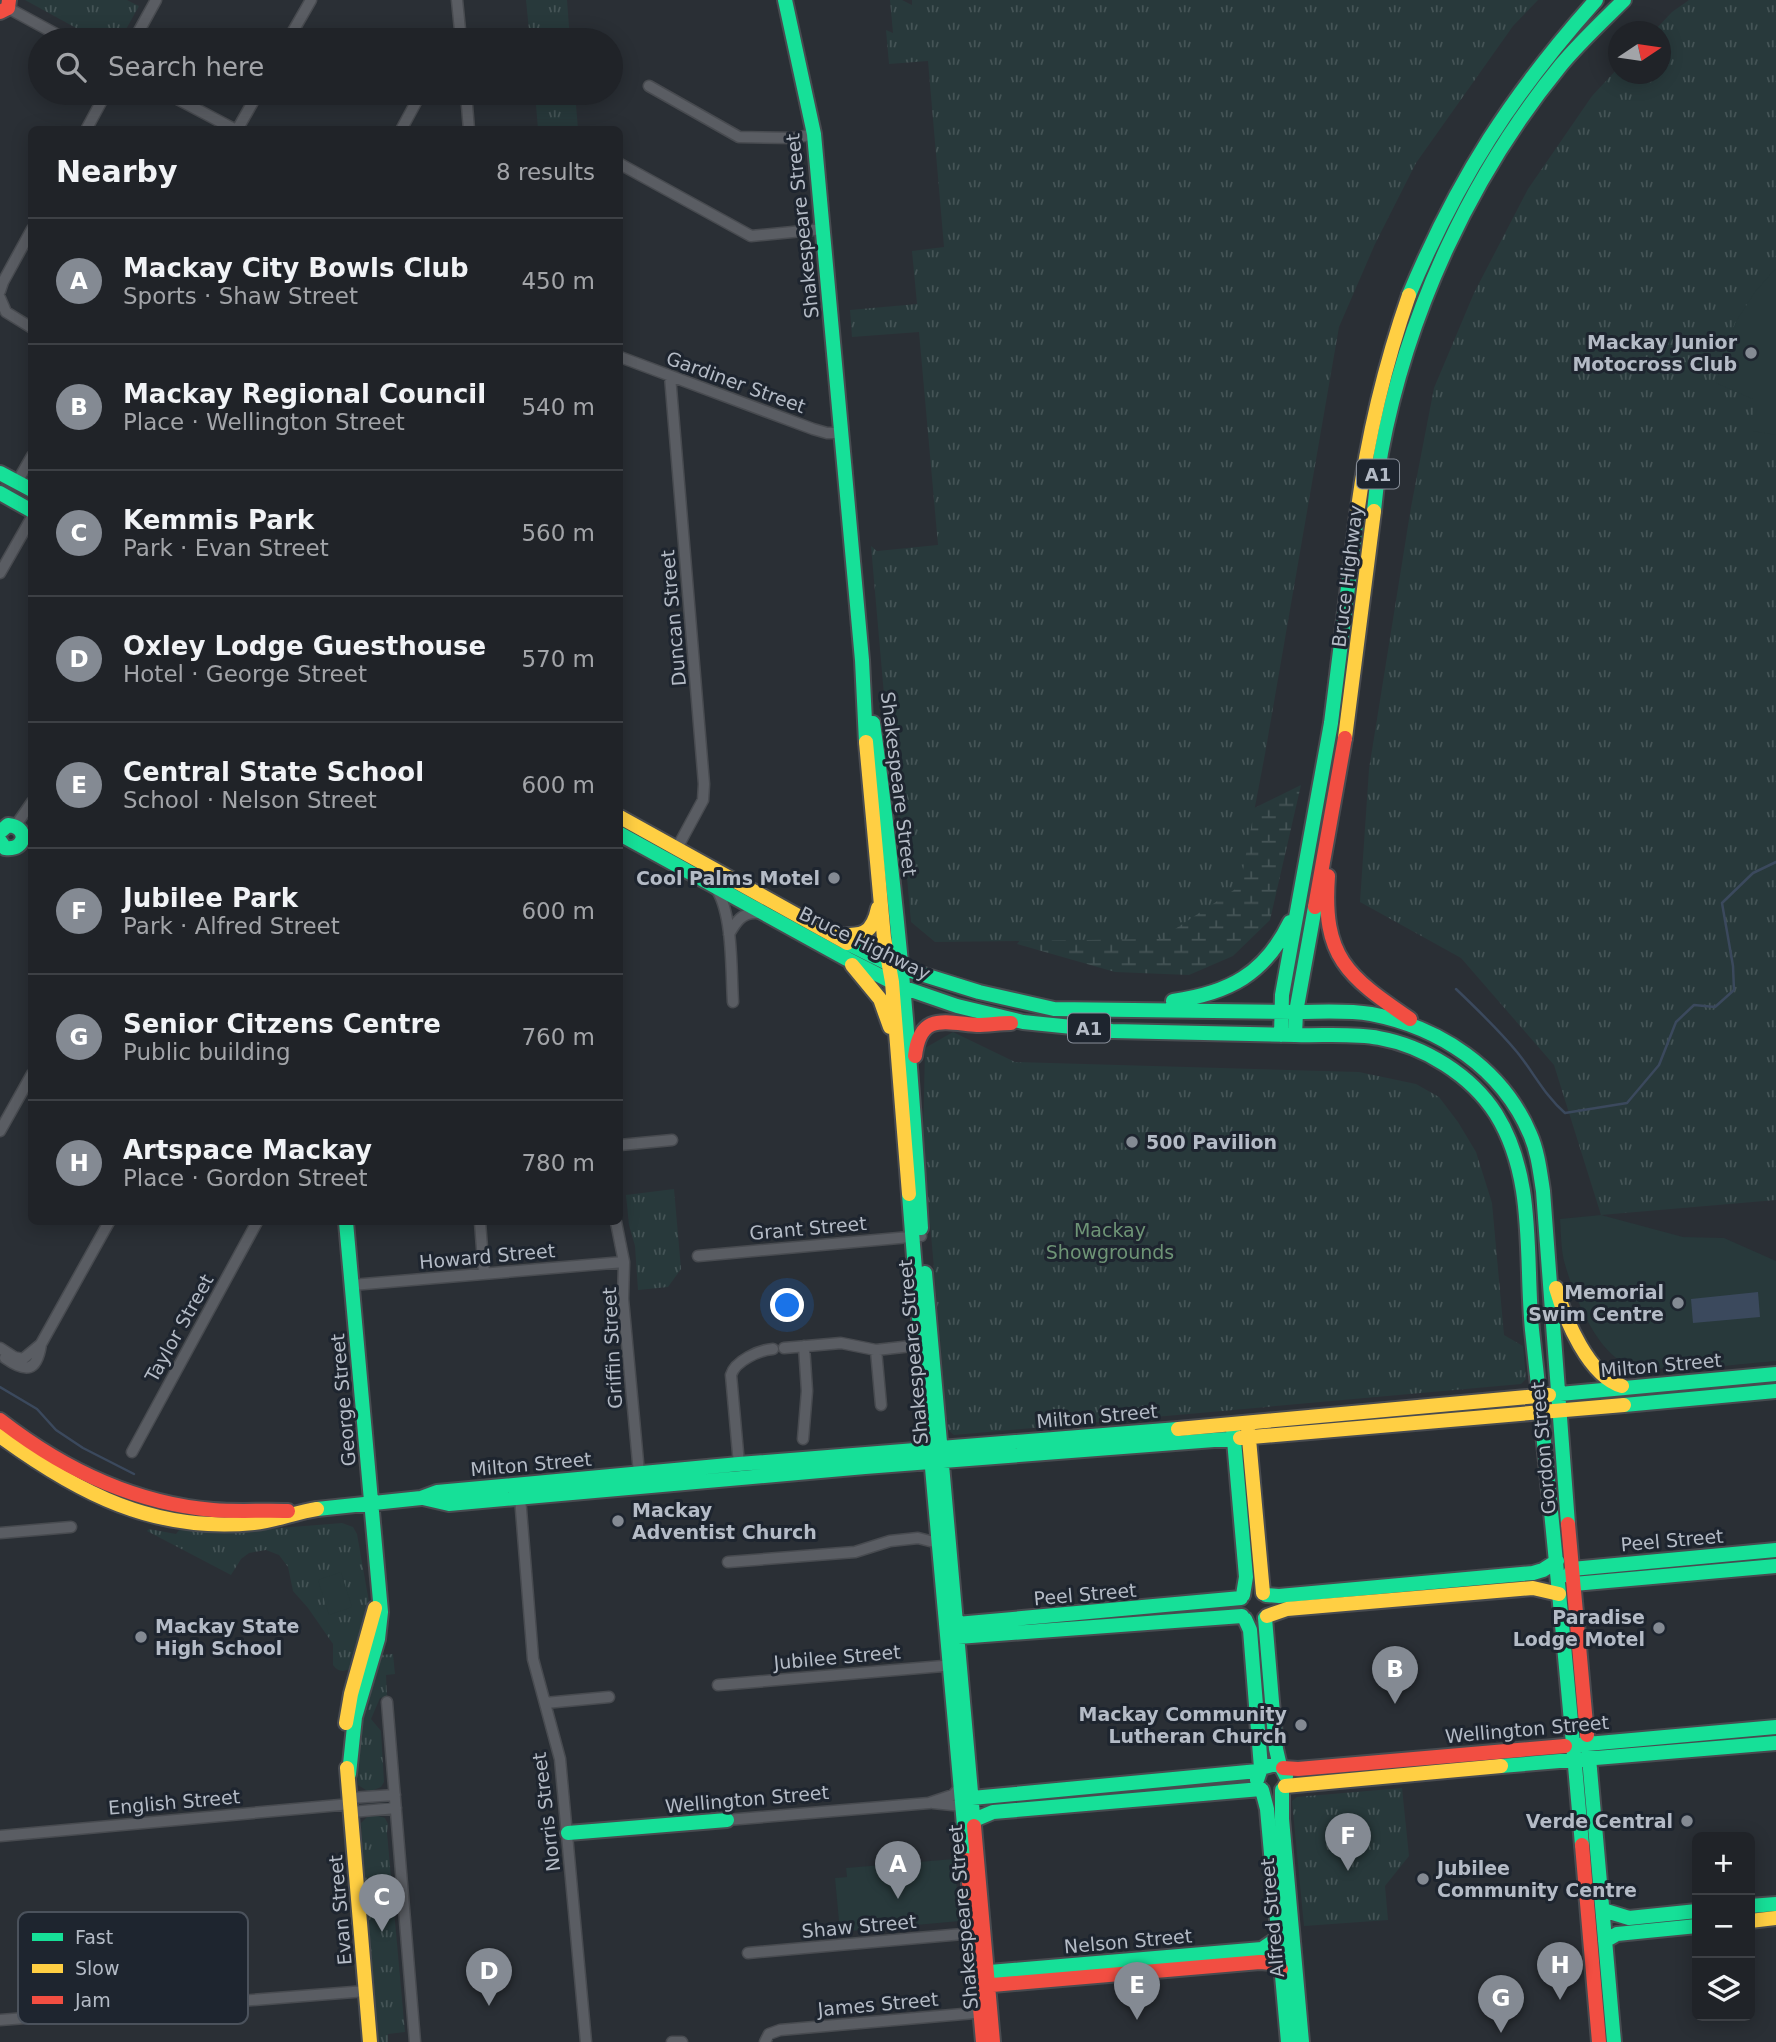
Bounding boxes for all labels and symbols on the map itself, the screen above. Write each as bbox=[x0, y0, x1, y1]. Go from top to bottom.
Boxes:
north arrow bbox=[1608, 21, 1671, 84]
street label: Shakespeare Street bbox=[781, 132, 823, 320]
place label: Mackay Junior Motocross Club bbox=[1572, 331, 1738, 375]
marker: Mackay Junior Motocross Club bbox=[1743, 345, 1759, 361]
street label: Gardiner Street bbox=[663, 347, 809, 417]
road number: A1 bbox=[1357, 460, 1399, 488]
street label: Bruce Highway bbox=[1327, 504, 1367, 648]
street label: Duncan Street bbox=[656, 549, 690, 687]
street label: Shakespeare Street bbox=[877, 690, 921, 878]
place label: Cool Palms Motel bbox=[636, 867, 820, 889]
marker: Cool Palms Motel bbox=[826, 870, 842, 886]
street label: Bruce Highway bbox=[796, 902, 934, 984]
road number: A1 bbox=[1068, 1014, 1110, 1042]
place label: 500 Pavilion bbox=[1146, 1131, 1277, 1153]
marker: 500 Pavilion bbox=[1124, 1134, 1140, 1150]
street label: Grant Street bbox=[749, 1212, 867, 1244]
park label: Mackay Showgrounds bbox=[1046, 1219, 1174, 1263]
street label: Howard Street bbox=[418, 1239, 556, 1273]
street label: Shakespeare Street bbox=[894, 1258, 932, 1446]
street label: Taylor Street bbox=[140, 1270, 218, 1387]
place label: Memorial Swim Centre bbox=[1528, 1281, 1664, 1325]
street label: Griffin Street bbox=[598, 1287, 626, 1409]
your location bbox=[770, 1288, 804, 1322]
marker: Memorial Swim Centre bbox=[1670, 1295, 1686, 1311]
street label: George Street bbox=[326, 1333, 360, 1467]
street label: Milton Street bbox=[1599, 1349, 1723, 1381]
street label: Gordon Street bbox=[1526, 1381, 1560, 1515]
street label: Milton Street bbox=[1035, 1400, 1159, 1432]
street label: Milton Street bbox=[469, 1448, 593, 1480]
place label: Mackay Adventist Church bbox=[632, 1499, 817, 1543]
marker: Mackay Adventist Church bbox=[610, 1513, 626, 1529]
street label: Peel Street bbox=[1620, 1525, 1724, 1555]
street label: Peel Street bbox=[1033, 1579, 1137, 1609]
place label: Paradise Lodge Motel bbox=[1513, 1606, 1645, 1650]
place label: Mackay State High School bbox=[155, 1615, 299, 1659]
marker: Paradise Lodge Motel bbox=[1651, 1620, 1667, 1636]
marker: Mackay State High School bbox=[133, 1629, 149, 1645]
street label: Jubilee Street bbox=[772, 1640, 901, 1674]
pin: B bbox=[1372, 1646, 1418, 1704]
place label: Mackay Community Lutheran Church bbox=[1079, 1703, 1288, 1747]
street label: Wellington Street bbox=[1444, 1711, 1610, 1747]
marker: Mackay Community Lutheran Church bbox=[1293, 1717, 1309, 1733]
street label: Norris Street bbox=[528, 1751, 564, 1873]
street label: Wellington Street bbox=[664, 1781, 830, 1817]
street label: English Street bbox=[107, 1785, 241, 1819]
place label: Verde Central bbox=[1526, 1810, 1673, 1832]
pin: F bbox=[1325, 1813, 1371, 1871]
marker: Verde Central bbox=[1679, 1813, 1695, 1829]
street label: Shakespeare Street bbox=[944, 1823, 982, 2011]
pin: A bbox=[875, 1841, 921, 1899]
street label: Evan Street bbox=[324, 1854, 356, 1966]
street label: Alfred Street bbox=[1256, 1857, 1288, 1979]
place label: Jubilee Community Centre bbox=[1435, 1857, 1637, 1901]
marker: Jubilee Community Centre bbox=[1415, 1871, 1431, 1887]
pin: C bbox=[359, 1874, 405, 1932]
street label: Shaw Street bbox=[801, 1910, 917, 1942]
legend bbox=[18, 1912, 248, 2024]
street label: Nelson Street bbox=[1063, 1924, 1193, 1958]
text: Fast bbox=[75, 1926, 113, 1948]
pin: H bbox=[1537, 1942, 1583, 2000]
pin: D bbox=[466, 1948, 512, 2006]
text: Slow bbox=[75, 1957, 120, 1979]
pin: E bbox=[1114, 1962, 1160, 2020]
pin: G bbox=[1478, 1975, 1524, 2033]
street label: James Street bbox=[816, 1988, 939, 2020]
text: Jam bbox=[74, 1989, 111, 2011]

